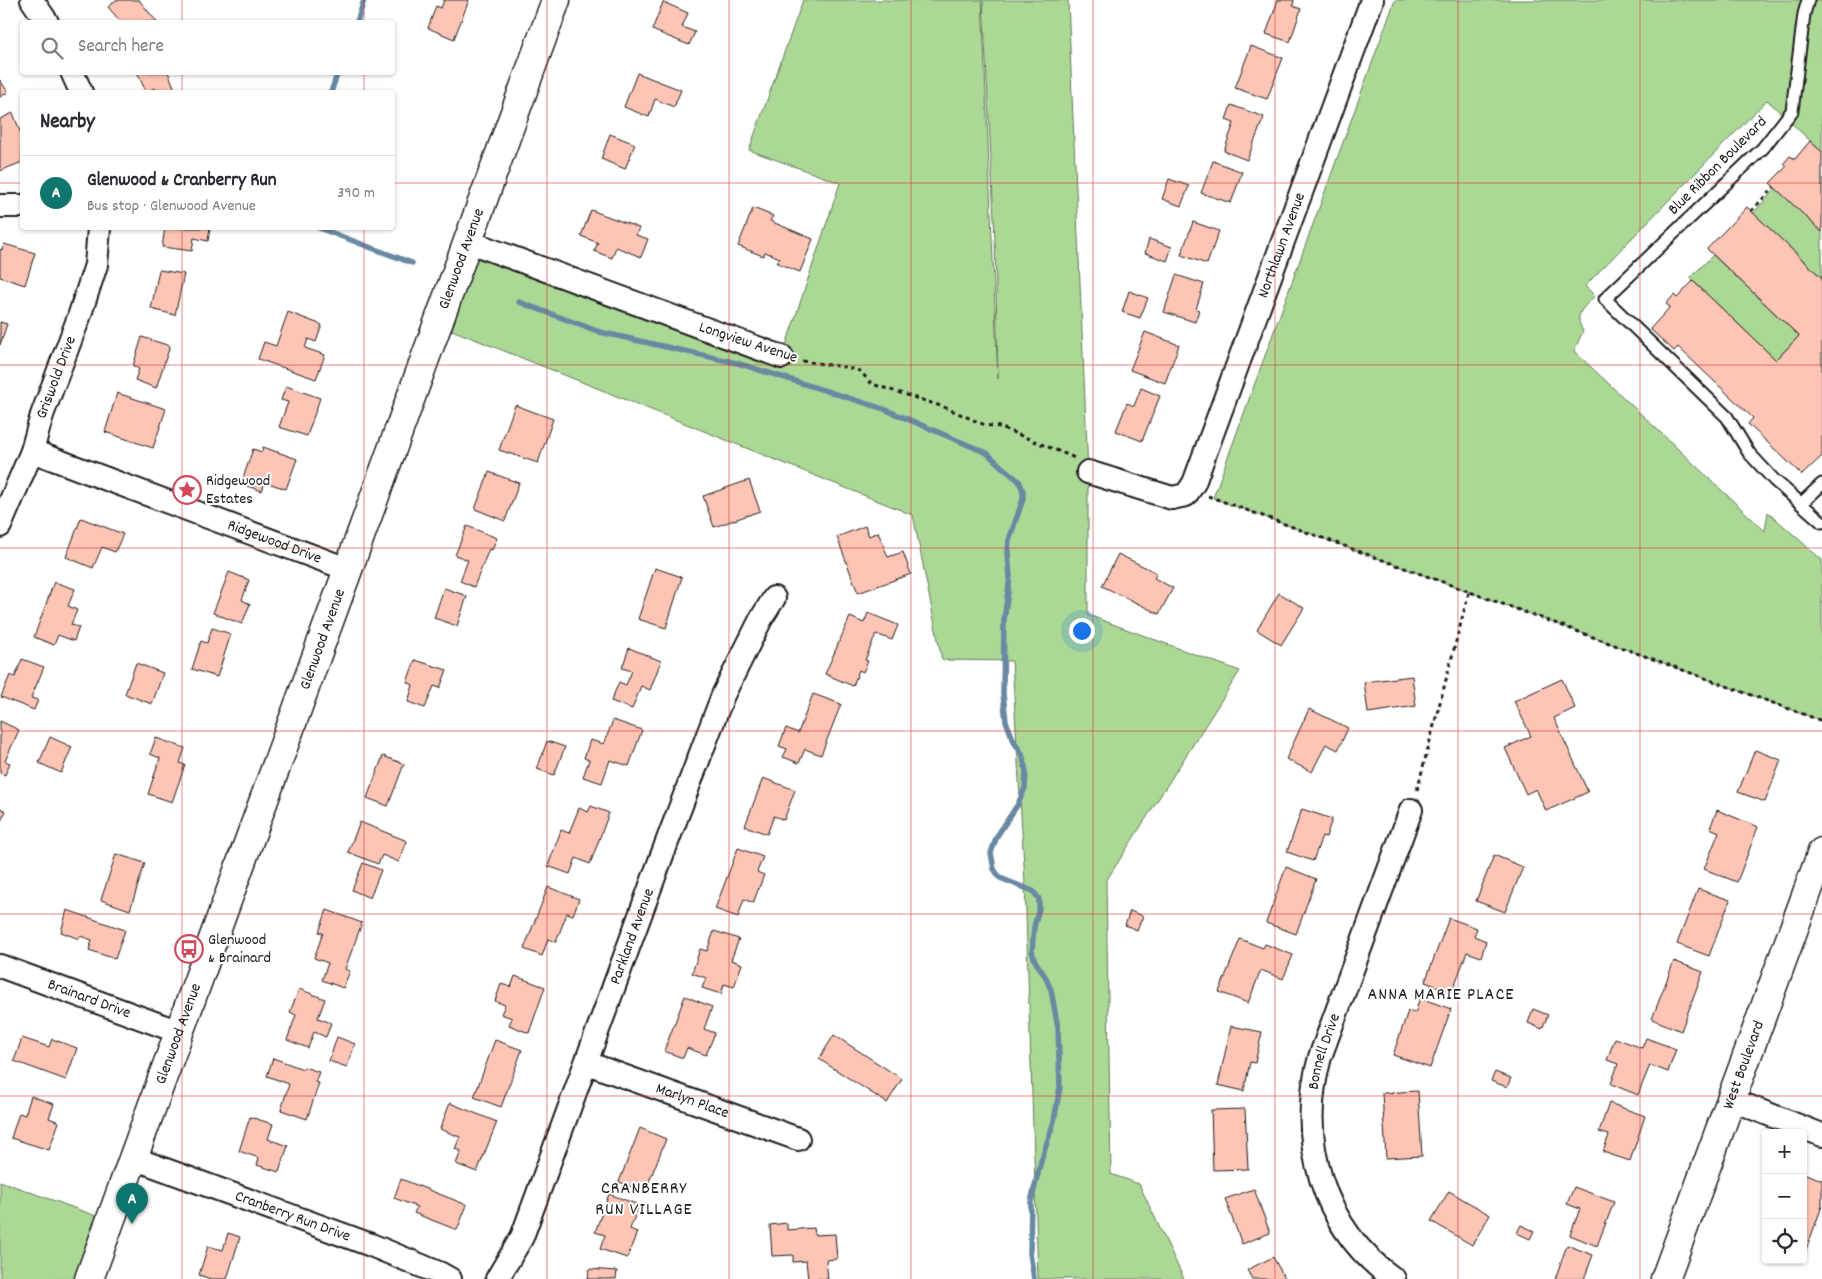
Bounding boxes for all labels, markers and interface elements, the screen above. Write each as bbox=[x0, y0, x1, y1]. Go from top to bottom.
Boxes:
search box bbox=[20, 20, 395, 75]
icon: search bbox=[38, 34, 66, 62]
text: Search here bbox=[78, 34, 164, 61]
text: Nearby bbox=[40, 108, 95, 138]
street label: Blue Ribbon Boulevard bbox=[1663, 111, 1773, 221]
text: Glenwood & Cranberry Run bbox=[87, 168, 276, 195]
text: A bbox=[52, 182, 60, 205]
text: 390 m bbox=[337, 182, 375, 205]
street label: Northlawn Avenue bbox=[1252, 189, 1312, 301]
text: Bus stop · Glenwood Avenue bbox=[87, 195, 256, 218]
street label: Glenwood Avenue bbox=[433, 205, 490, 313]
street label: Longview Avenue bbox=[696, 316, 800, 370]
street label: Griswold Drive bbox=[30, 333, 82, 422]
place label: Ridgewood Estates bbox=[206, 470, 270, 511]
place icon: Ridgewood Estates bbox=[172, 475, 202, 505]
street label: Ridgewood Drive bbox=[224, 514, 325, 570]
street label: Glenwood Avenue bbox=[294, 586, 352, 693]
your location bbox=[1069, 618, 1095, 644]
street label: Parkland Avenue bbox=[604, 885, 660, 988]
place label: Glenwood & Brainard bbox=[208, 929, 271, 970]
bus stop icon: Glenwood & Brainard bbox=[174, 934, 204, 964]
street label: Brainard Drive bbox=[44, 973, 134, 1025]
street label: Glenwood Avenue bbox=[150, 980, 207, 1088]
district label: ANNA MARIE PLACE bbox=[1367, 983, 1515, 1008]
street label: Bonnell Drive bbox=[1302, 1010, 1347, 1091]
street label: West Boulevard bbox=[1717, 1018, 1770, 1112]
street label: Marlyn Place bbox=[653, 1077, 732, 1125]
map controls bbox=[1762, 1129, 1807, 1264]
button: + bbox=[1762, 1129, 1807, 1174]
button: − bbox=[1762, 1174, 1807, 1219]
district label: CRANBERRY RUN VILLAGE bbox=[595, 1177, 693, 1223]
pin: A bbox=[116, 1183, 148, 1224]
street label: Cranberry Run Drive bbox=[232, 1185, 354, 1248]
button: locate bbox=[1762, 1219, 1807, 1264]

